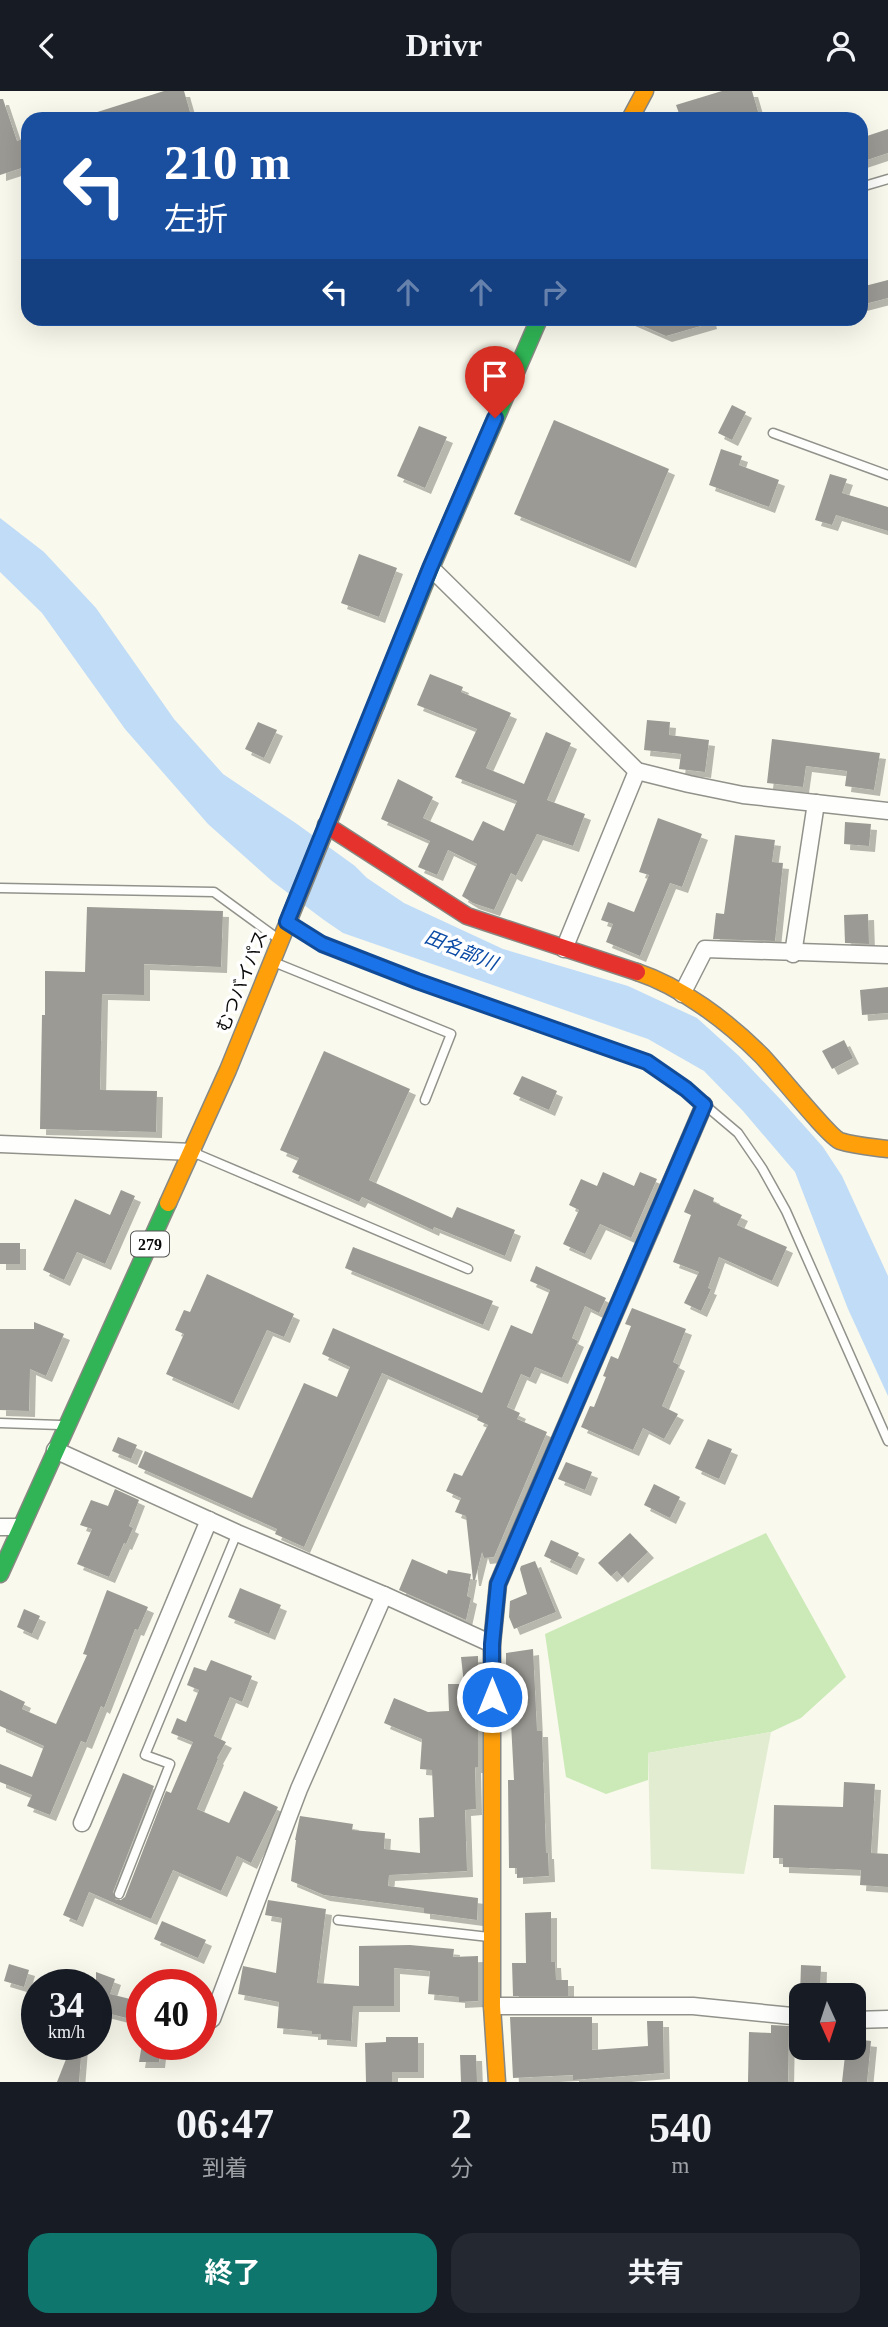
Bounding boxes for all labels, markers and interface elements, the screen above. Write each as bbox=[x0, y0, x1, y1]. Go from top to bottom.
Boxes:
icon: back bbox=[28, 27, 66, 65]
text: Drivr bbox=[406, 27, 482, 63]
icon: person bbox=[822, 27, 860, 65]
text: 210 m bbox=[164, 135, 291, 190]
icon: left bbox=[49, 140, 140, 231]
text: 左折 bbox=[164, 201, 228, 237]
icon: left bbox=[316, 273, 354, 311]
icon: ahead bbox=[389, 273, 427, 311]
icon: ahead bbox=[462, 273, 500, 311]
icon: right bbox=[535, 273, 573, 311]
pin bbox=[465, 346, 525, 418]
icon: arrive bbox=[476, 357, 514, 395]
water label: 田名部川 bbox=[422, 926, 502, 975]
street label: むつバイパス bbox=[213, 927, 271, 1035]
road number: 279 bbox=[131, 1231, 169, 1257]
position arrow bbox=[455, 1660, 529, 1734]
speed limit sign: 40 bbox=[126, 1969, 217, 2060]
north arrow bbox=[789, 1983, 866, 2060]
map controls bbox=[789, 1983, 866, 2060]
text: 34 bbox=[49, 1986, 84, 2025]
text: km/h bbox=[48, 2022, 85, 2042]
text: 06:47 bbox=[176, 2101, 274, 2147]
text: 2 bbox=[451, 2101, 472, 2147]
text: 540 bbox=[649, 2105, 712, 2151]
text: m bbox=[672, 2153, 689, 2178]
text: 到着 bbox=[202, 2156, 248, 2181]
text: 分 bbox=[450, 2156, 473, 2181]
button: 終了 bbox=[28, 2233, 437, 2313]
button: 共有 bbox=[451, 2233, 860, 2313]

